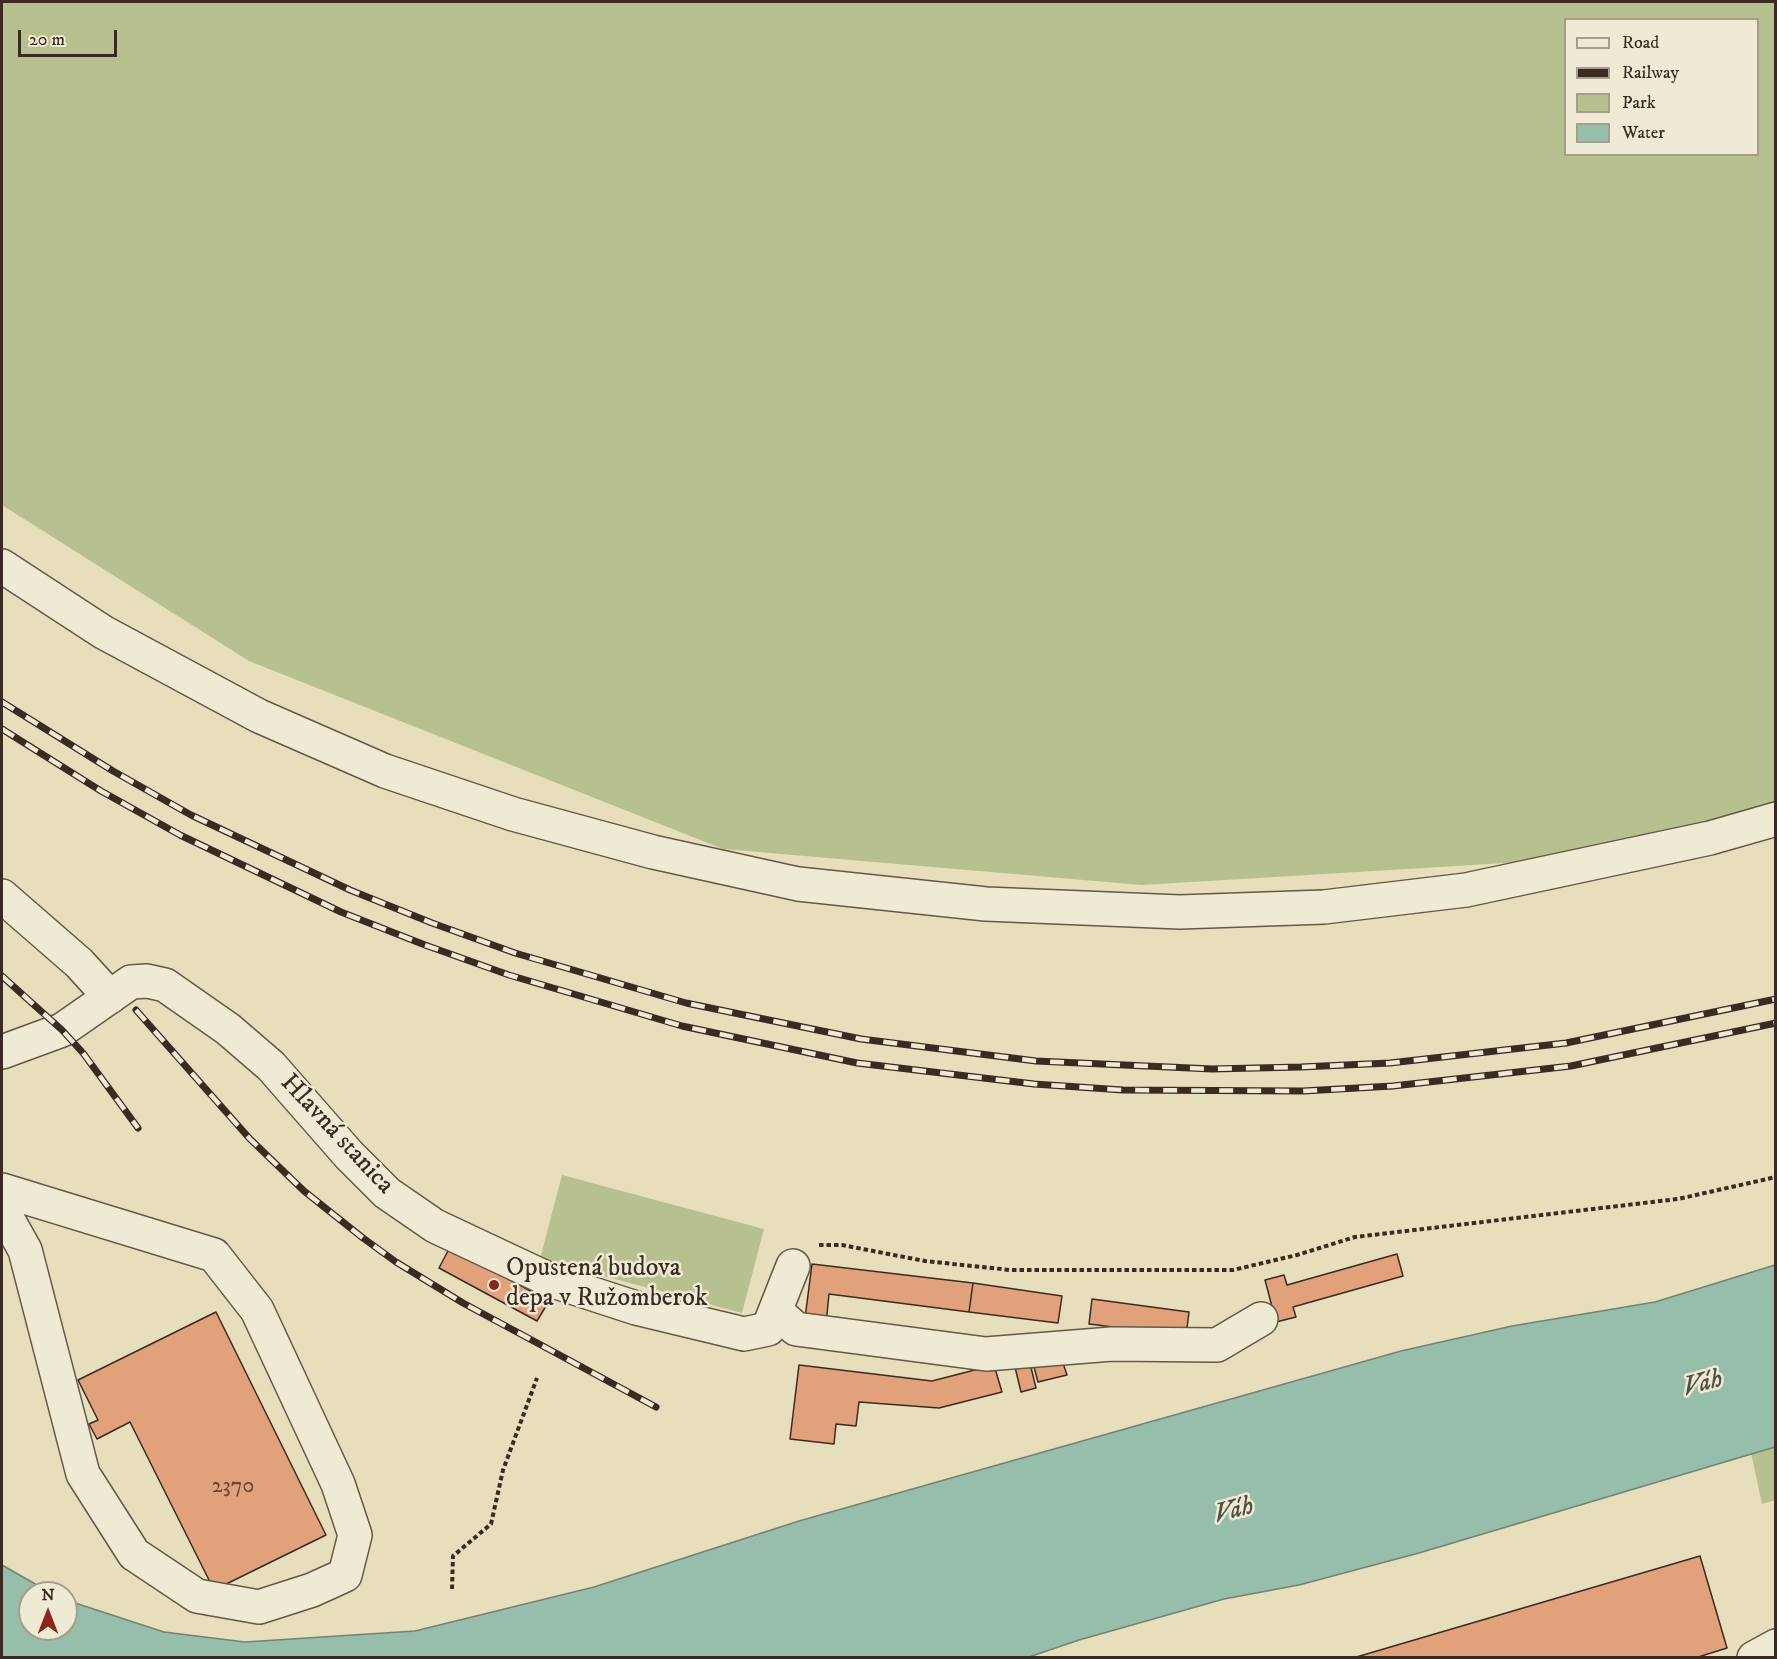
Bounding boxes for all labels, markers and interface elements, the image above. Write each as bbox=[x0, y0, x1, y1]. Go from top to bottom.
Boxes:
scale bar bbox=[21, 18, 120, 56]
legend bbox=[1564, 18, 1759, 156]
text: 20 m bbox=[29, 29, 65, 51]
text: Road bbox=[1622, 32, 1659, 54]
text: Railway bbox=[1622, 62, 1679, 84]
text: Park bbox=[1622, 92, 1656, 114]
text: Water bbox=[1622, 122, 1665, 144]
street label: Hlavná stanica bbox=[272, 1068, 400, 1202]
place label: Opustená budova depa v Ružomberok bbox=[506, 1254, 708, 1316]
marker: Opustená budova depa v Ružomberok bbox=[487, 1278, 501, 1292]
water label: Váh bbox=[1679, 1364, 1727, 1406]
house number: 2370 bbox=[212, 1474, 254, 1500]
water label: Váh bbox=[1210, 1491, 1258, 1533]
north arrow bbox=[18, 1581, 78, 1641]
text: N bbox=[41, 1585, 55, 1605]

